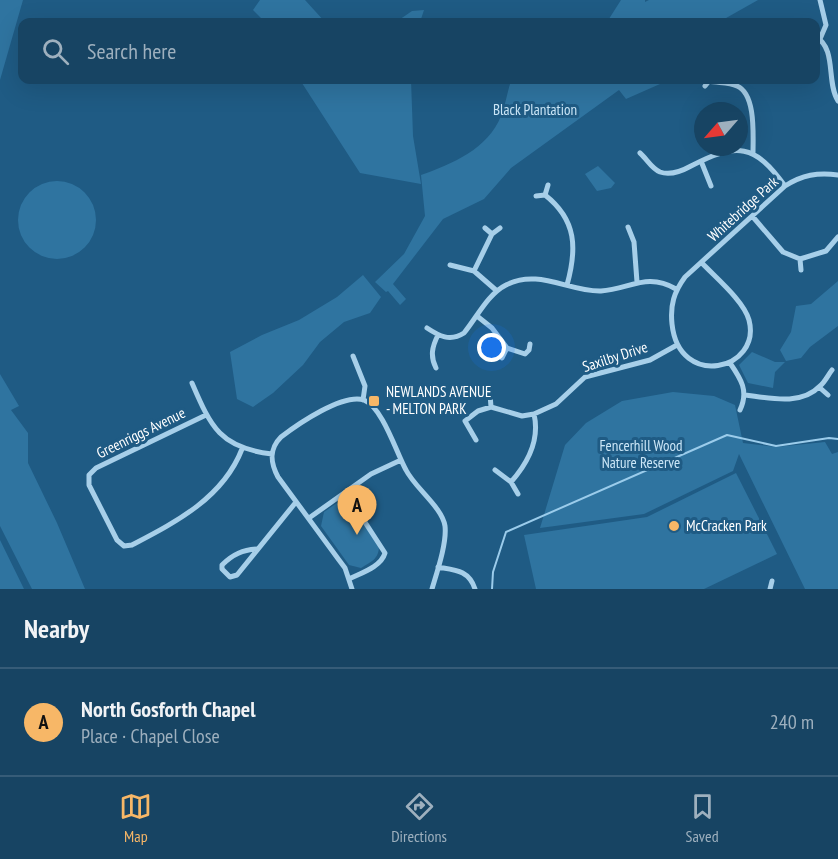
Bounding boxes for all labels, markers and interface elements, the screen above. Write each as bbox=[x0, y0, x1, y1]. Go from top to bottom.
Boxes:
search box bbox=[18, 18, 820, 84]
icon: search bbox=[39, 35, 72, 68]
text: Search here bbox=[87, 37, 176, 65]
park label: Black Plantation bbox=[493, 100, 577, 119]
north arrow bbox=[694, 102, 748, 156]
street label: Whitebridge Park bbox=[703, 172, 782, 245]
your location bbox=[477, 333, 506, 362]
street label: Saxilby Drive bbox=[580, 337, 650, 376]
place label: NEWLANDS AVENUE - MELTON PARK bbox=[386, 382, 491, 418]
marker: NEWLANDS AVENUE - MELTON PARK bbox=[367, 394, 381, 408]
street label: Greenriggs Avenue bbox=[93, 403, 188, 462]
park label: Fencerhill Wood Nature Reserve bbox=[599, 436, 683, 472]
pin: A bbox=[338, 486, 376, 535]
place label: McCracken Park bbox=[686, 516, 767, 535]
marker: McCracken Park bbox=[667, 519, 681, 533]
text: Nearby bbox=[24, 612, 89, 645]
text: North Gosforth Chapel bbox=[81, 695, 256, 723]
text: A bbox=[38, 709, 49, 735]
text: 240 m bbox=[770, 709, 814, 735]
text: Place · Chapel Close bbox=[81, 723, 220, 749]
tab: Map bbox=[119, 790, 152, 846]
tab: Directions bbox=[391, 790, 447, 846]
tab: Saved bbox=[686, 790, 719, 846]

